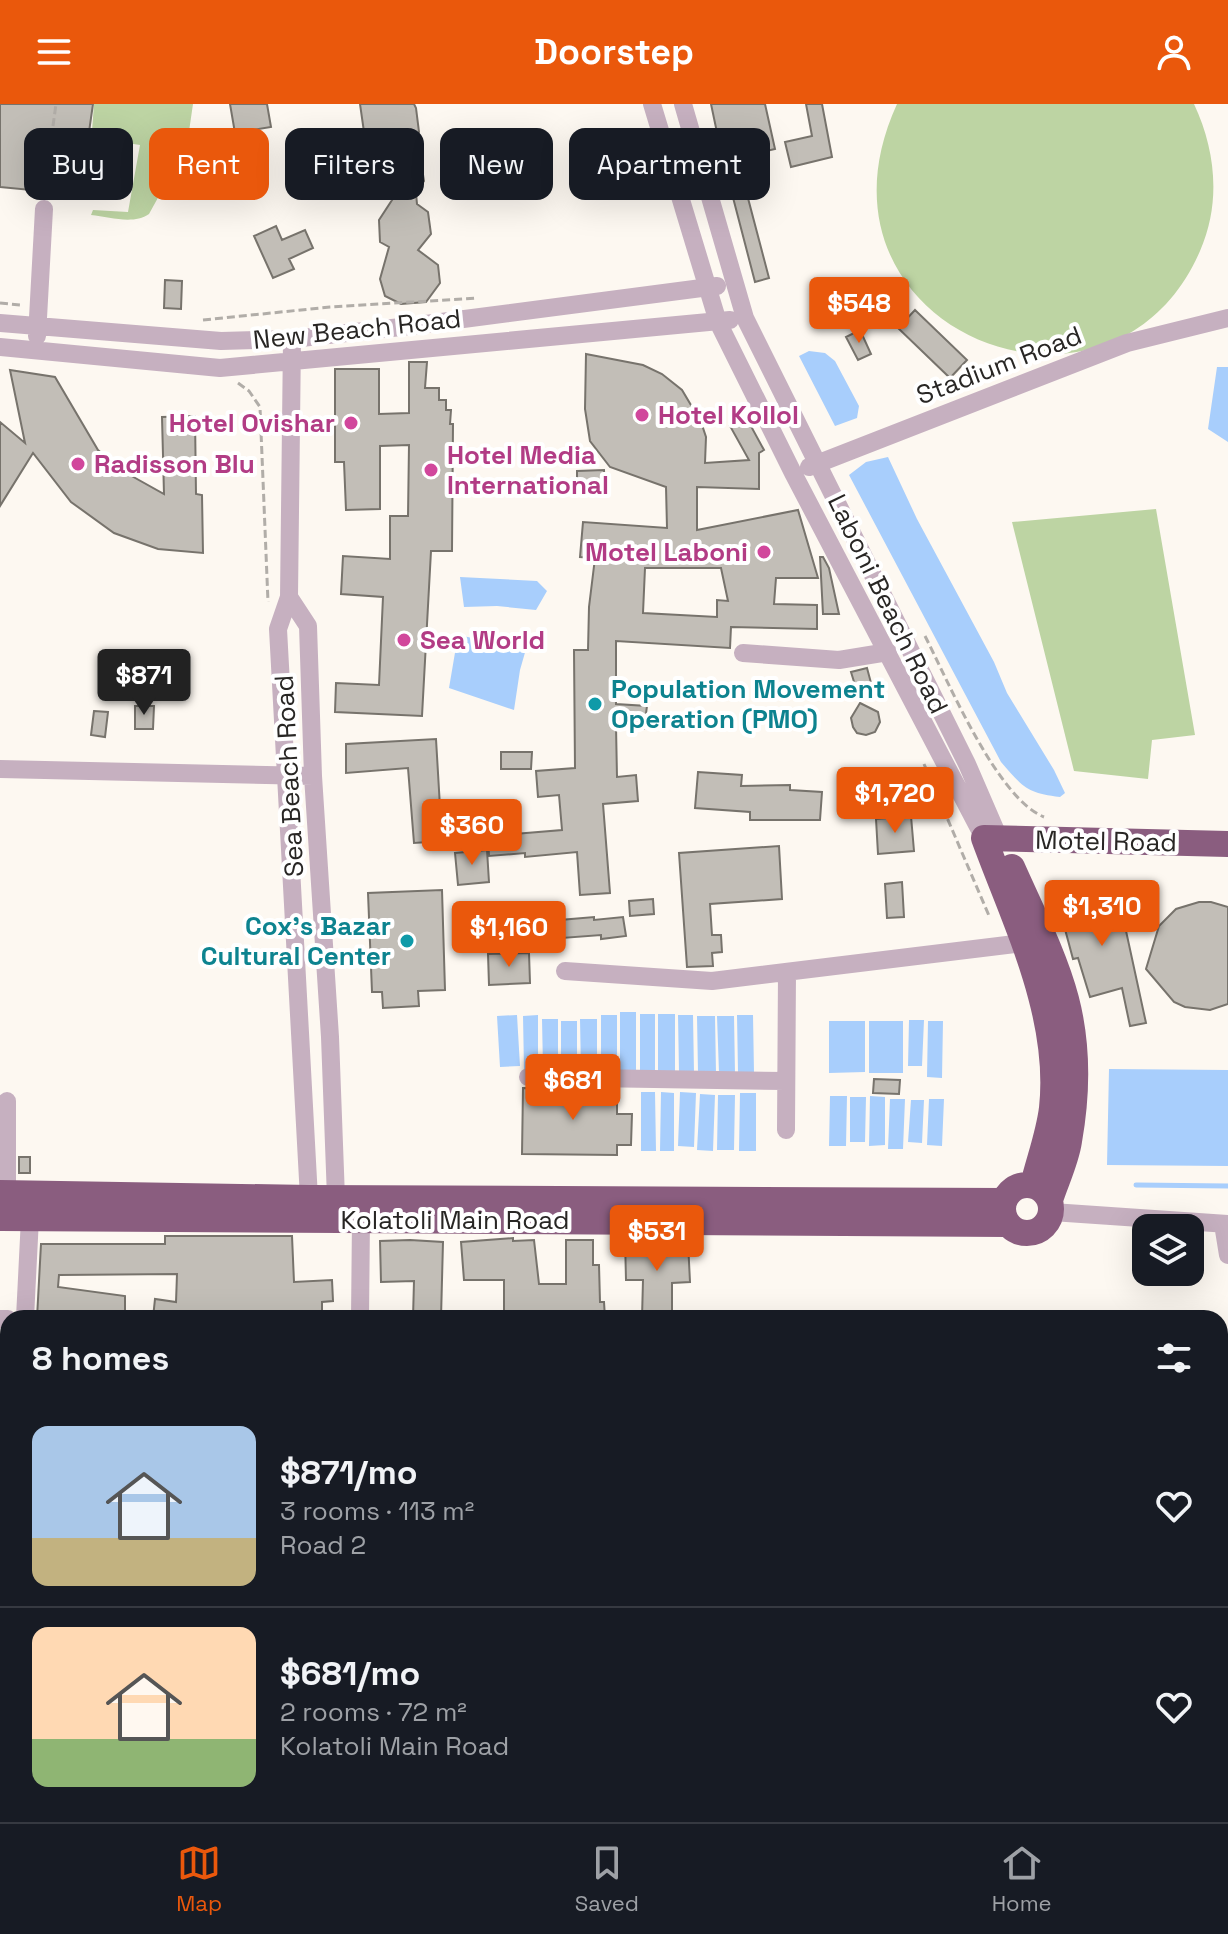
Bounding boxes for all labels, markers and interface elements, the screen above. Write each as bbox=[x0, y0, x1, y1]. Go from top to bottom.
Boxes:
text: Doorstep bbox=[534, 29, 694, 75]
icon: menu bbox=[32, 30, 76, 74]
icon: person bbox=[1152, 30, 1196, 74]
chip: Buy bbox=[24, 128, 133, 200]
chip: Rent bbox=[149, 128, 269, 200]
chip: Filters bbox=[285, 128, 424, 200]
chip: New bbox=[440, 128, 553, 200]
chip: Apartment bbox=[569, 128, 770, 200]
pin: $548 bbox=[812, 277, 906, 345]
text: $548 bbox=[827, 286, 891, 320]
street label: New Beach Road bbox=[251, 301, 463, 357]
street label: Stadium Road bbox=[912, 318, 1086, 412]
place label: Hotel Kollol bbox=[658, 398, 799, 432]
place label: Hotel Ovishar bbox=[169, 406, 335, 440]
marker: Hotel Kollol bbox=[633, 406, 651, 424]
marker: Hotel Ovishar bbox=[342, 414, 360, 432]
place label: Hotel Media International bbox=[447, 438, 609, 502]
place label: Radisson Blu bbox=[94, 447, 255, 481]
marker: Radisson Blu bbox=[69, 455, 87, 473]
marker: Hotel Media International bbox=[422, 461, 440, 479]
street label: Laboni Beach Road bbox=[820, 489, 956, 719]
place label: Motel Laboni bbox=[585, 535, 748, 569]
marker: Motel Laboni bbox=[755, 543, 773, 561]
place label: Sea World bbox=[420, 623, 545, 657]
marker: Sea World bbox=[395, 631, 413, 649]
pin: $871 bbox=[97, 649, 191, 717]
text: $871 bbox=[116, 658, 173, 692]
place label: Population Movement Operation (PMO) bbox=[611, 672, 885, 736]
street label: Sea Beach Road bbox=[267, 674, 311, 878]
marker: Population Movement Operation (PMO) bbox=[586, 695, 604, 713]
pin: $1,720 bbox=[830, 767, 960, 835]
text: $1,720 bbox=[855, 776, 935, 810]
pin: $360 bbox=[425, 799, 519, 867]
text: $360 bbox=[440, 808, 504, 842]
street label: Motel Road bbox=[1035, 823, 1177, 859]
pin: $1,310 bbox=[1037, 880, 1167, 948]
text: $1,310 bbox=[1062, 889, 1142, 923]
pin: $1,160 bbox=[444, 901, 574, 969]
place label: Cox's Bazar Cultural Center bbox=[201, 909, 391, 973]
text: $1,160 bbox=[470, 910, 548, 944]
marker: Cox's Bazar Cultural Center bbox=[398, 932, 416, 950]
pin: $681 bbox=[526, 1054, 620, 1122]
text: $681 bbox=[543, 1063, 603, 1097]
street label: Kolatoli Main Road bbox=[340, 1203, 570, 1237]
pin: $531 bbox=[610, 1205, 704, 1273]
text: $531 bbox=[628, 1214, 686, 1248]
map controls bbox=[1132, 1214, 1204, 1286]
button: layers bbox=[1132, 1214, 1204, 1286]
icon: filters bbox=[1152, 1336, 1196, 1380]
text: 8 homes bbox=[32, 1337, 169, 1380]
text: $871/mo bbox=[280, 1451, 418, 1494]
icon: home bbox=[96, 1458, 192, 1554]
icon: heart bbox=[1152, 1484, 1196, 1528]
text: 3 rooms · 113 m² bbox=[280, 1494, 474, 1528]
text: Road 2 bbox=[280, 1528, 366, 1562]
text: $681/mo bbox=[280, 1652, 420, 1695]
icon: home bbox=[96, 1659, 192, 1755]
icon: heart bbox=[1152, 1685, 1196, 1729]
text: 2 rooms · 72 m² bbox=[280, 1695, 467, 1729]
text: Kolatoli Main Road bbox=[280, 1729, 509, 1763]
tab: Map bbox=[176, 1841, 222, 1917]
tab: Saved bbox=[575, 1841, 639, 1917]
tab: Home bbox=[992, 1841, 1052, 1917]

